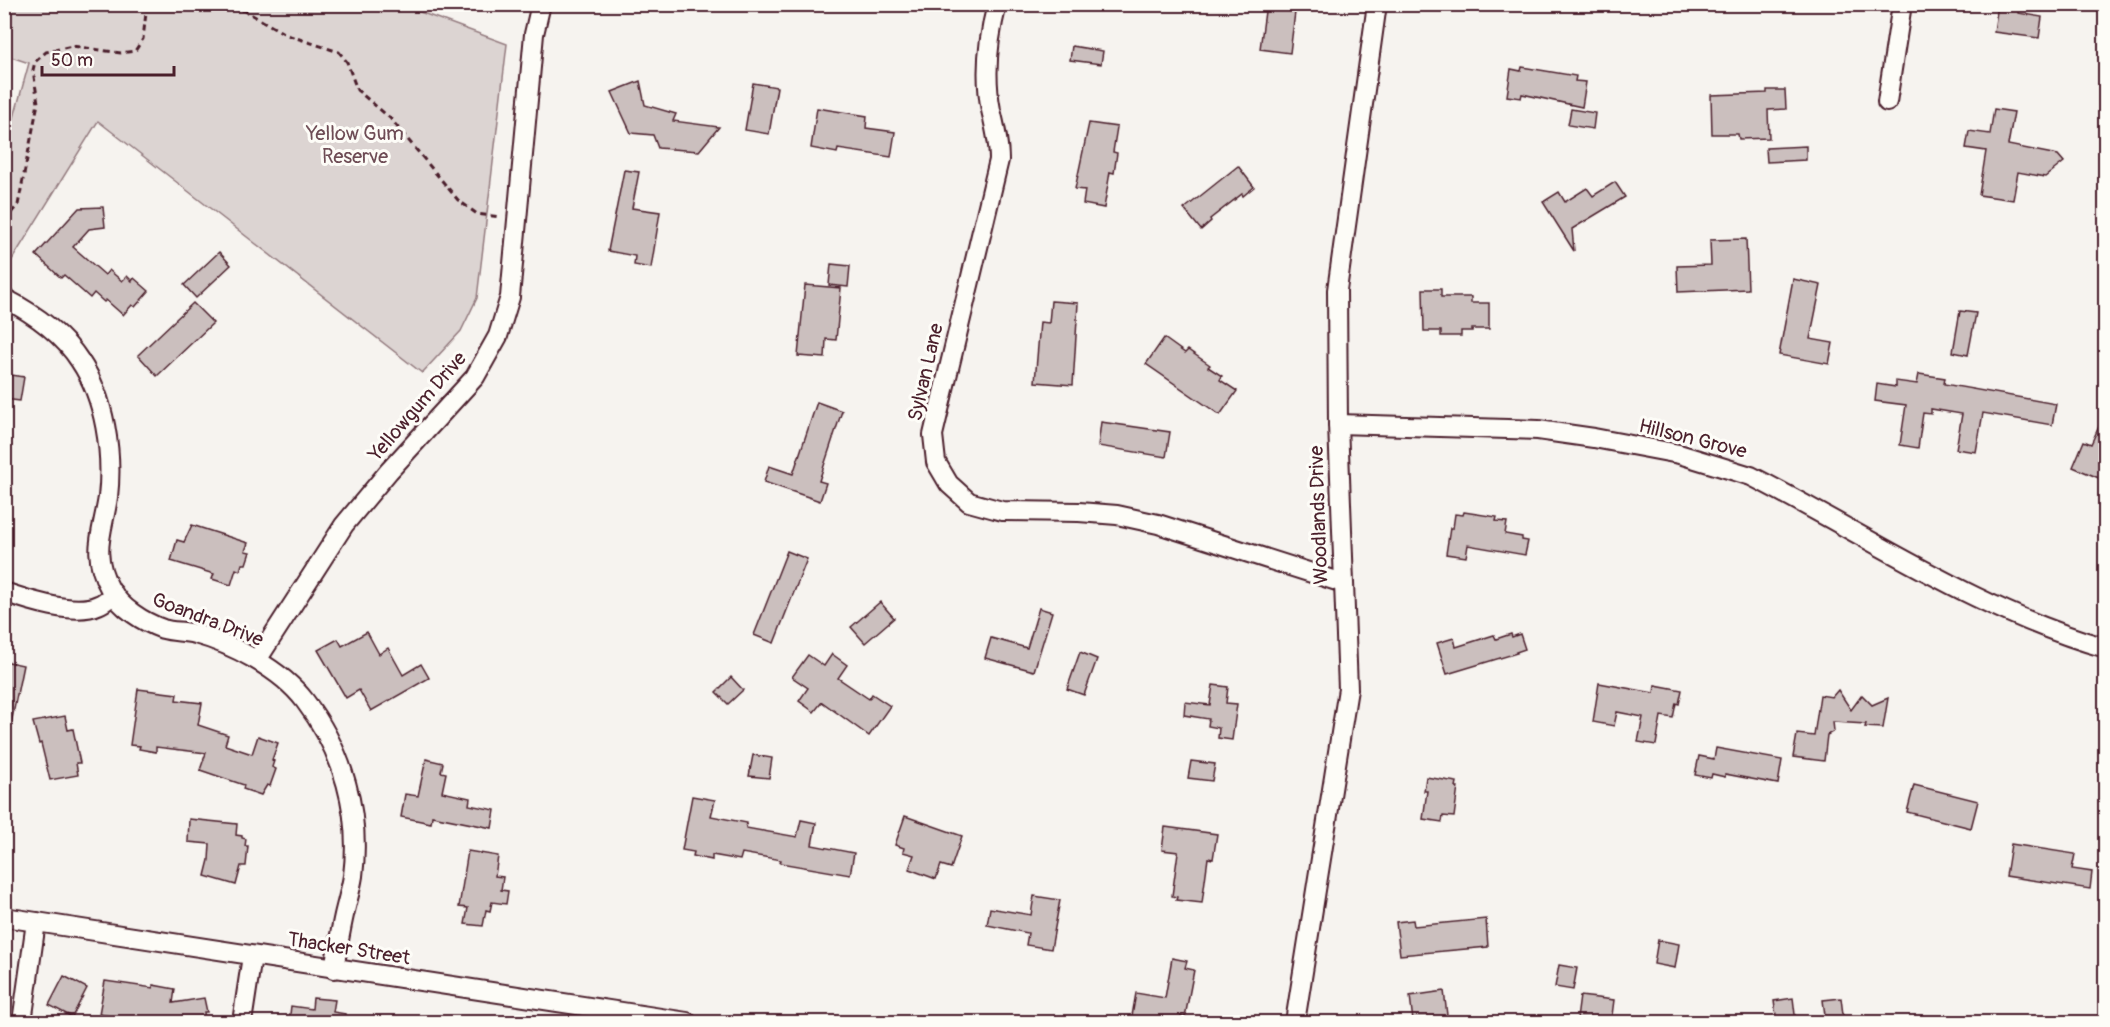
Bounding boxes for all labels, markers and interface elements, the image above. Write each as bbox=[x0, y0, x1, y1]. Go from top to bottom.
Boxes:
scale bar bbox=[42, 39, 174, 77]
text: 50 m bbox=[51, 49, 93, 72]
park label: Yellow Gum Reserve bbox=[305, 121, 404, 169]
street label: Sylvan Lane bbox=[902, 321, 949, 423]
street label: Yellowgum Drive bbox=[362, 346, 472, 467]
street label: Hillson Grove bbox=[1636, 413, 1750, 464]
street label: Woodlands Drive bbox=[1304, 445, 1333, 585]
street label: Goandra Drive bbox=[149, 587, 267, 652]
street label: Thacker Street bbox=[286, 926, 413, 971]

